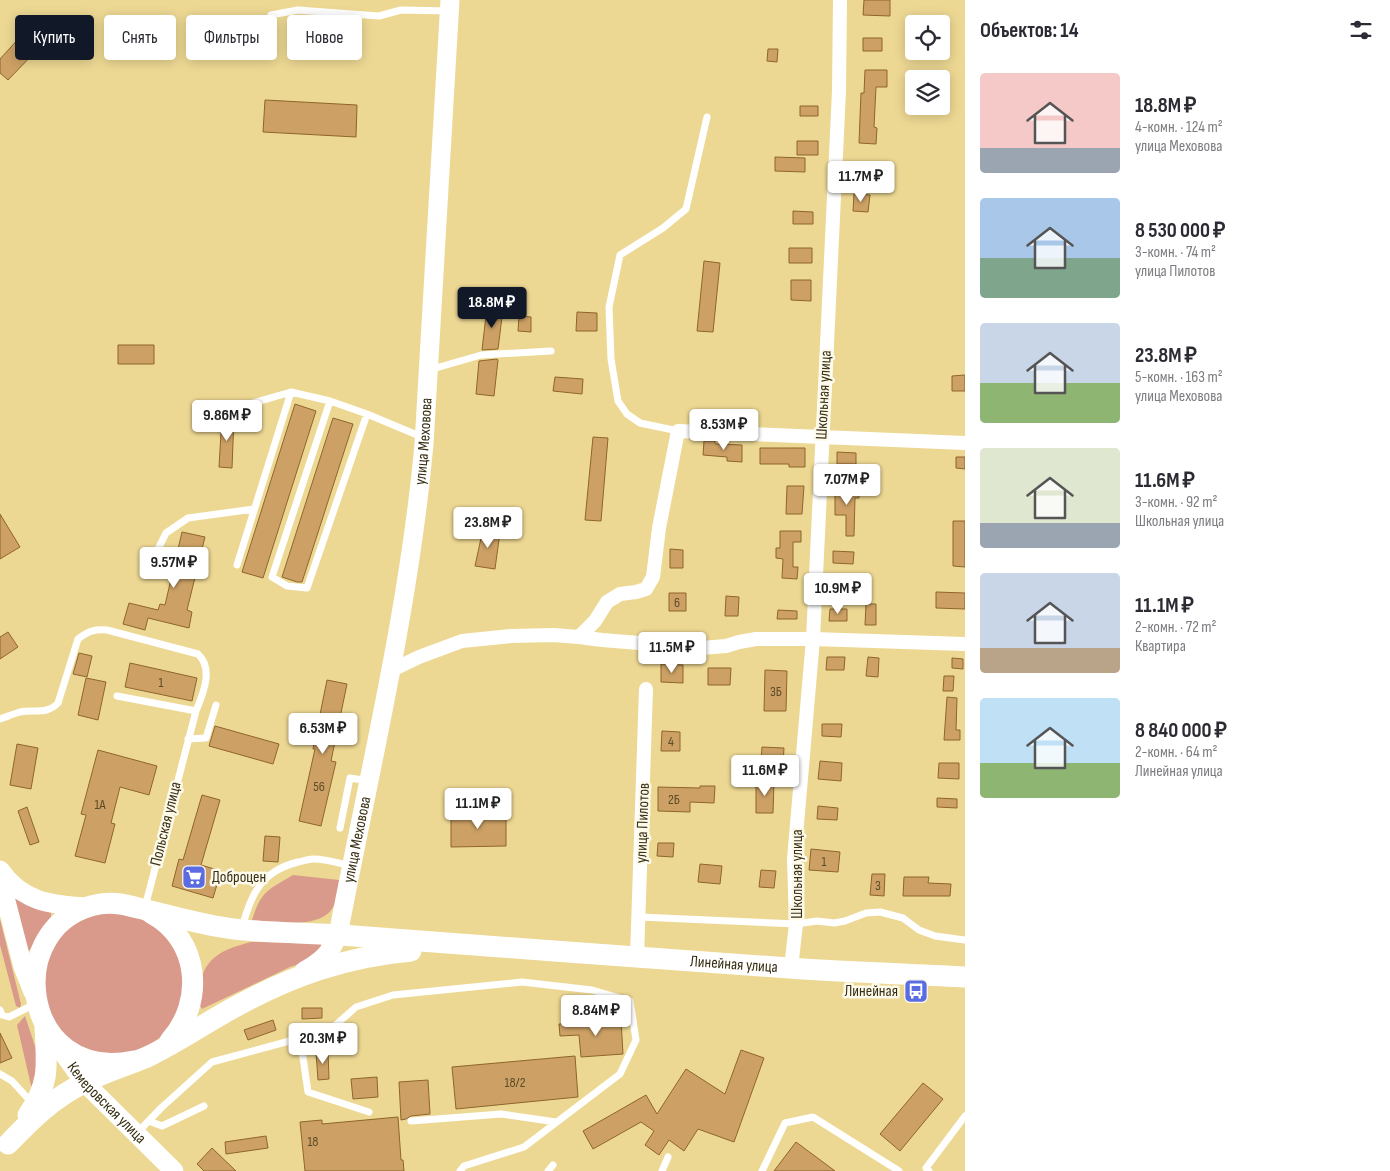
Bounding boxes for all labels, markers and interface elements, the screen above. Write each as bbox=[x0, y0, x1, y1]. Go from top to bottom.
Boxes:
chip: Купить bbox=[15, 15, 94, 60]
chip: Снять bbox=[104, 15, 176, 60]
chip: Фильтры bbox=[186, 15, 277, 60]
chip: Новое bbox=[287, 15, 362, 60]
map controls bbox=[905, 15, 950, 115]
button: locate bbox=[905, 15, 950, 60]
icon: filters bbox=[1347, 16, 1375, 44]
text: Объектов: 14 bbox=[980, 18, 1079, 43]
button: layers bbox=[905, 70, 950, 115]
icon: home bbox=[1020, 93, 1080, 153]
text: 18.8M ₽ bbox=[1135, 93, 1197, 118]
text: 4-комн. · 124 m² bbox=[1135, 118, 1223, 137]
text: улица Меховова bbox=[1135, 137, 1222, 156]
pin: 11.7M ₽ bbox=[815, 160, 907, 203]
text: 11.7M ₽ bbox=[839, 167, 883, 186]
icon: home bbox=[1020, 218, 1080, 278]
text: 8 530 000 ₽ bbox=[1135, 218, 1226, 243]
text: 3-комн. · 74 m² bbox=[1135, 243, 1216, 262]
text: улица Пилотов bbox=[1135, 262, 1215, 281]
pin: 18.8M ₽ bbox=[446, 286, 538, 329]
text: 18.8M ₽ bbox=[469, 293, 515, 312]
icon: home bbox=[1020, 343, 1080, 403]
text: 23.8M ₽ bbox=[1135, 343, 1197, 368]
street label: Школьная улица bbox=[812, 350, 836, 440]
text: 5-комн. · 163 m² bbox=[1135, 368, 1223, 387]
text: улица Меховова bbox=[1135, 387, 1222, 406]
street label: улица Меховова bbox=[410, 397, 436, 486]
pin: 9.86M ₽ bbox=[181, 400, 273, 442]
text: 9.86M ₽ bbox=[203, 406, 251, 425]
pin: 8.53M ₽ bbox=[678, 408, 770, 451]
text: 8.53M ₽ bbox=[700, 415, 748, 434]
pin: 7.07M ₽ bbox=[801, 464, 893, 506]
icon: home bbox=[1020, 468, 1080, 528]
text: 11.6M ₽ bbox=[1135, 468, 1195, 493]
text: 7.07M ₽ bbox=[824, 470, 870, 489]
text: 3-комн. · 92 m² bbox=[1135, 493, 1217, 512]
pin: 23.8M ₽ bbox=[442, 506, 534, 549]
text: Школьная улица bbox=[1135, 512, 1224, 531]
text: 23.8M ₽ bbox=[464, 513, 512, 532]
pin: 9.57M ₽ bbox=[128, 546, 220, 589]
text: 9.57M ₽ bbox=[151, 553, 197, 572]
pin: 10.9M ₽ bbox=[792, 572, 884, 615]
text: 10.9M ₽ bbox=[815, 579, 861, 598]
icon: home bbox=[1020, 593, 1080, 653]
text: 11.1M ₽ bbox=[1135, 593, 1194, 618]
house number: 6 bbox=[674, 594, 680, 611]
text: 2-комн. · 72 m² bbox=[1135, 618, 1217, 637]
pin: 11.5M ₽ bbox=[626, 632, 718, 674]
text: Квартира bbox=[1135, 637, 1186, 656]
text: 11.5M ₽ bbox=[649, 638, 695, 657]
house number: 1 bbox=[159, 674, 164, 691]
house number: 3Б bbox=[770, 683, 782, 700]
pin: 6.53M ₽ bbox=[277, 712, 369, 755]
icon: home bbox=[1020, 718, 1080, 778]
text: 8 840 000 ₽ bbox=[1135, 718, 1227, 743]
text: 6.53M ₽ bbox=[299, 719, 347, 738]
house number: 4 bbox=[668, 733, 674, 750]
text: 2-комн. · 64 m² bbox=[1135, 743, 1218, 762]
pin: 11.6M ₽ bbox=[719, 754, 811, 797]
text: 11.6M ₽ bbox=[742, 761, 788, 780]
text: Линейная улица bbox=[1135, 762, 1223, 781]
house number: 56 bbox=[313, 778, 325, 795]
street label: Польская улица bbox=[146, 780, 186, 868]
street label: улица Пилотов bbox=[632, 783, 654, 863]
pin: 11.1M ₽ bbox=[432, 788, 524, 830]
house number: 2Б bbox=[668, 791, 680, 808]
text: 11.1M ₽ bbox=[456, 794, 500, 813]
street label: улица Меховова bbox=[339, 795, 375, 884]
house number: 1А bbox=[94, 796, 107, 813]
street label: Школьная улица bbox=[788, 829, 807, 919]
house number: 1 bbox=[822, 853, 827, 870]
supermarket icon: Доброцен bbox=[181, 864, 207, 890]
place label: Доброцен bbox=[212, 868, 266, 887]
house number: 3 bbox=[875, 877, 881, 894]
street label: Линейная улица bbox=[689, 952, 778, 977]
bus stop icon: Линейная bbox=[903, 978, 929, 1004]
place label: Линейная bbox=[845, 982, 898, 1001]
pin: 8.84M ₽ bbox=[550, 994, 642, 1037]
text: 8.84M ₽ bbox=[572, 1001, 620, 1020]
pin: 20.3M ₽ bbox=[277, 1022, 369, 1065]
text: 20.3M ₽ bbox=[300, 1029, 347, 1048]
street label: Кемеровская улица bbox=[63, 1058, 150, 1148]
house number: 18/2 bbox=[505, 1074, 526, 1091]
house number: 18 bbox=[307, 1133, 319, 1150]

